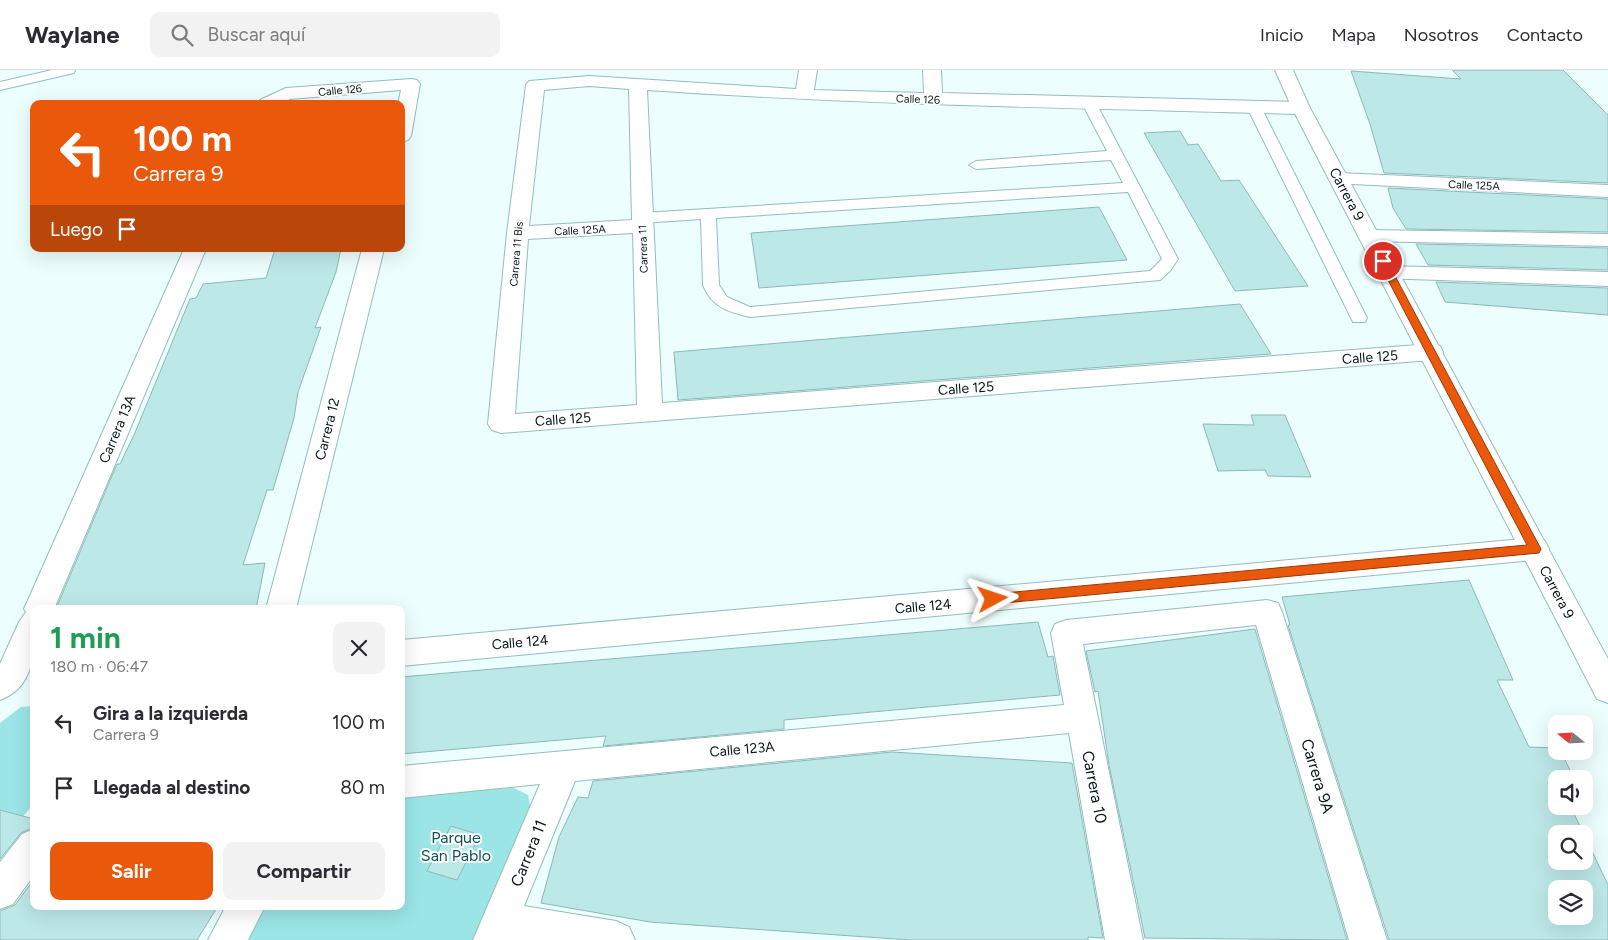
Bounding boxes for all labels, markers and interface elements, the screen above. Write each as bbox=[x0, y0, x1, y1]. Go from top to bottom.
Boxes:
search box bbox=[150, 12, 500, 57]
text: Waylane bbox=[25, 20, 120, 49]
icon: search bbox=[168, 21, 196, 49]
text: Buscar aquí bbox=[208, 23, 305, 46]
text: Inicio bbox=[1260, 24, 1304, 46]
text: Mapa bbox=[1332, 24, 1376, 46]
text: Nosotros bbox=[1404, 24, 1479, 46]
text: Contacto bbox=[1507, 24, 1583, 46]
street label: Calle 126 bbox=[318, 82, 363, 99]
street label: Calle 126 bbox=[896, 92, 940, 107]
text: 100 m bbox=[133, 118, 232, 160]
icon: left bbox=[50, 120, 115, 185]
text: Carrera 9 bbox=[133, 160, 224, 187]
street label: Carrera 9 bbox=[1326, 165, 1368, 224]
street label: Calle 125A bbox=[1448, 178, 1501, 193]
icon: arrive bbox=[113, 215, 141, 243]
text: Luego bbox=[50, 218, 103, 241]
street label: Carrera 11 Bis bbox=[507, 221, 526, 287]
street label: Calle 125A bbox=[554, 223, 607, 238]
street label: Carrera 11 bbox=[636, 225, 651, 273]
pin bbox=[1362, 240, 1404, 282]
icon: arrive bbox=[1369, 247, 1397, 275]
street label: Calle 125 bbox=[1341, 347, 1399, 368]
street label: Calle 125 bbox=[937, 378, 995, 399]
street label: Carrera 13A bbox=[95, 392, 140, 466]
street label: Carrera 12 bbox=[312, 396, 343, 462]
street label: Calle 125 bbox=[534, 409, 592, 430]
street label: Carrera 9 bbox=[1536, 563, 1578, 622]
position arrow bbox=[966, 572, 1018, 624]
street label: Calle 124 bbox=[894, 596, 952, 617]
text: 1 min bbox=[50, 619, 121, 656]
button: close bbox=[333, 622, 385, 674]
street label: Calle 124 bbox=[491, 632, 549, 653]
text: 180 m · 06:47 bbox=[50, 657, 148, 676]
text: Gira a la izquierda bbox=[93, 702, 248, 725]
icon: left bbox=[50, 709, 78, 737]
text: 100 m bbox=[332, 711, 385, 734]
north arrow bbox=[1548, 715, 1592, 760]
map controls bbox=[1548, 715, 1593, 925]
text: Carrera 9 bbox=[93, 725, 159, 744]
street label: Carrera 9A bbox=[1297, 737, 1338, 816]
street label: Calle 123A bbox=[709, 738, 776, 761]
street label: Carrera 10 bbox=[1078, 749, 1111, 825]
button: sound bbox=[1548, 770, 1593, 815]
icon: arrive bbox=[50, 774, 78, 802]
text: Llegada al destino bbox=[93, 776, 250, 799]
text: 80 m bbox=[340, 776, 385, 799]
street label: Carrera 11 bbox=[507, 817, 550, 889]
button: search bbox=[1548, 825, 1593, 870]
park label: Parque San Pablo bbox=[421, 828, 491, 865]
button: Salir bbox=[50, 842, 213, 900]
button: Compartir bbox=[223, 842, 385, 900]
button: layers bbox=[1548, 880, 1593, 925]

